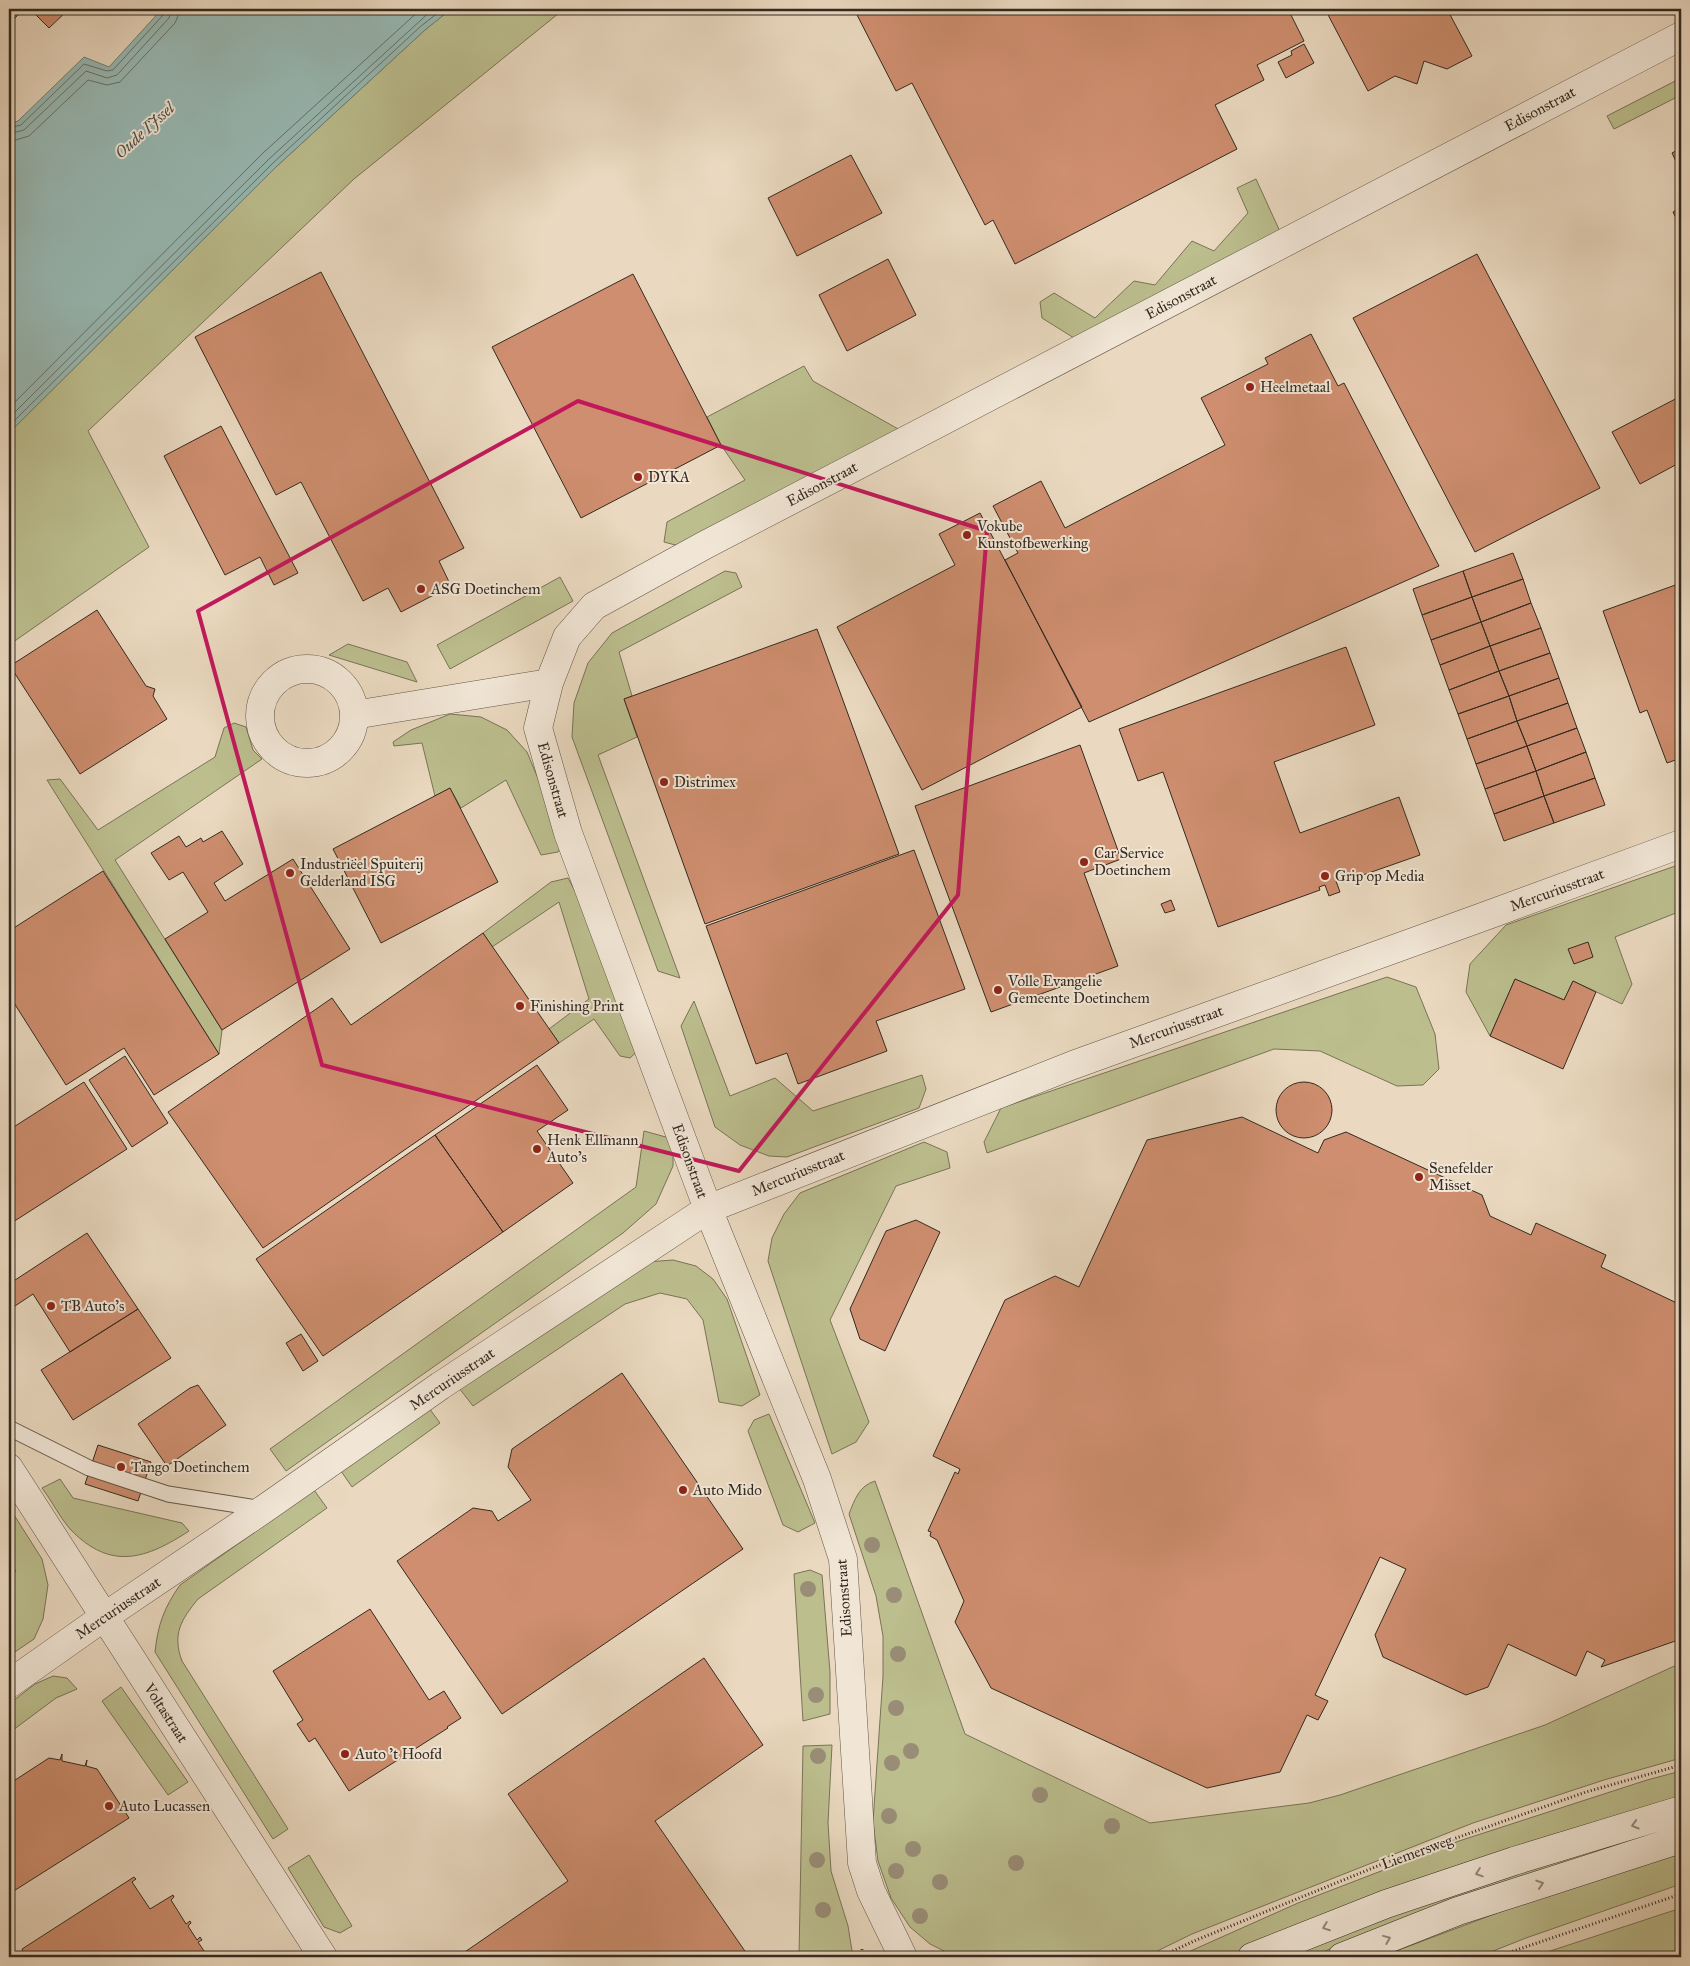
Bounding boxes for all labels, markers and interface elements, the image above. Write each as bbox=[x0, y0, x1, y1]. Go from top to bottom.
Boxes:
street label: Edisonstraat bbox=[1501, 82, 1579, 135]
water label: Oude IJssel bbox=[111, 98, 179, 162]
street label: Edisonstraat bbox=[1142, 270, 1220, 323]
place label: Heelmetaal bbox=[1260, 378, 1331, 396]
marker: Heelmetaal bbox=[1244, 381, 1256, 393]
street label: Edisonstraat bbox=[783, 457, 861, 510]
place label: DYKA bbox=[648, 468, 690, 486]
marker: DYKA bbox=[632, 471, 644, 483]
place label: Vokube Kunstofbewerking bbox=[976, 517, 1089, 552]
marker: Vokube Kunstofbewerking bbox=[961, 529, 973, 541]
place label: ASG Doetinchem bbox=[430, 580, 541, 598]
marker: ASG Doetinchem bbox=[415, 583, 427, 595]
street label: Edisonstraat bbox=[534, 740, 573, 821]
place label: Distrimex bbox=[674, 773, 736, 791]
marker: Distrimex bbox=[658, 776, 670, 788]
place label: Car Service Doetinchem bbox=[1094, 844, 1171, 879]
place label: Industriëel Spuiterij Gelderland ISG bbox=[300, 855, 423, 890]
marker: Car Service Doetinchem bbox=[1078, 856, 1090, 868]
street label: Mercuriusstraat bbox=[1507, 864, 1607, 915]
marker: Industriëel Spuiterij Gelderland ISG bbox=[284, 867, 296, 879]
place label: Grip op Media bbox=[1335, 867, 1425, 885]
marker: Grip op Media bbox=[1319, 870, 1331, 882]
place label: Volle Evangelie Gemeente Doetinchem bbox=[1007, 972, 1150, 1007]
marker: Volle Evangelie Gemeente Doetinchem bbox=[992, 984, 1004, 996]
place label: Finishing Print bbox=[530, 997, 625, 1015]
marker: Finishing Print bbox=[514, 1000, 526, 1012]
street label: Mercuriusstraat bbox=[1126, 1001, 1226, 1052]
street label: Edisonstraat bbox=[668, 1121, 712, 1201]
place label: Henk Ellmann Auto's bbox=[546, 1131, 638, 1166]
marker: Henk Ellmann Auto's bbox=[531, 1143, 543, 1155]
street label: Mercuriusstraat bbox=[749, 1146, 848, 1200]
place label: Senefelder Misset bbox=[1429, 1159, 1493, 1194]
marker: Senefelder Misset bbox=[1413, 1171, 1425, 1183]
place label: TB Auto's bbox=[61, 1297, 124, 1315]
marker: TB Auto's bbox=[45, 1300, 57, 1312]
street label: Mercuriusstraat bbox=[406, 1343, 499, 1414]
place label: Tango Doetinchem bbox=[131, 1458, 250, 1476]
marker: Tango Doetinchem bbox=[115, 1461, 127, 1473]
place label: Auto Mido bbox=[692, 1481, 762, 1499]
marker: Auto Mido bbox=[677, 1484, 689, 1496]
street label: Edisonstraat bbox=[832, 1558, 856, 1638]
street label: Mercuriusstraat bbox=[72, 1572, 165, 1643]
street label: Voltastraat bbox=[140, 1679, 192, 1747]
place label: Auto 't Hoofd bbox=[354, 1745, 442, 1763]
marker: Auto 't Hoofd bbox=[339, 1748, 351, 1760]
place label: Auto Lucassen bbox=[118, 1797, 210, 1815]
marker: Auto Lucassen bbox=[103, 1800, 115, 1812]
one-way arrow bbox=[1631, 1819, 1639, 1829]
street label: Liemersweg bbox=[1379, 1831, 1456, 1873]
one-way arrow bbox=[1476, 1867, 1484, 1877]
one-way arrow bbox=[1535, 1880, 1544, 1890]
one-way arrow bbox=[1323, 1921, 1331, 1931]
one-way arrow bbox=[1383, 1935, 1391, 1945]

